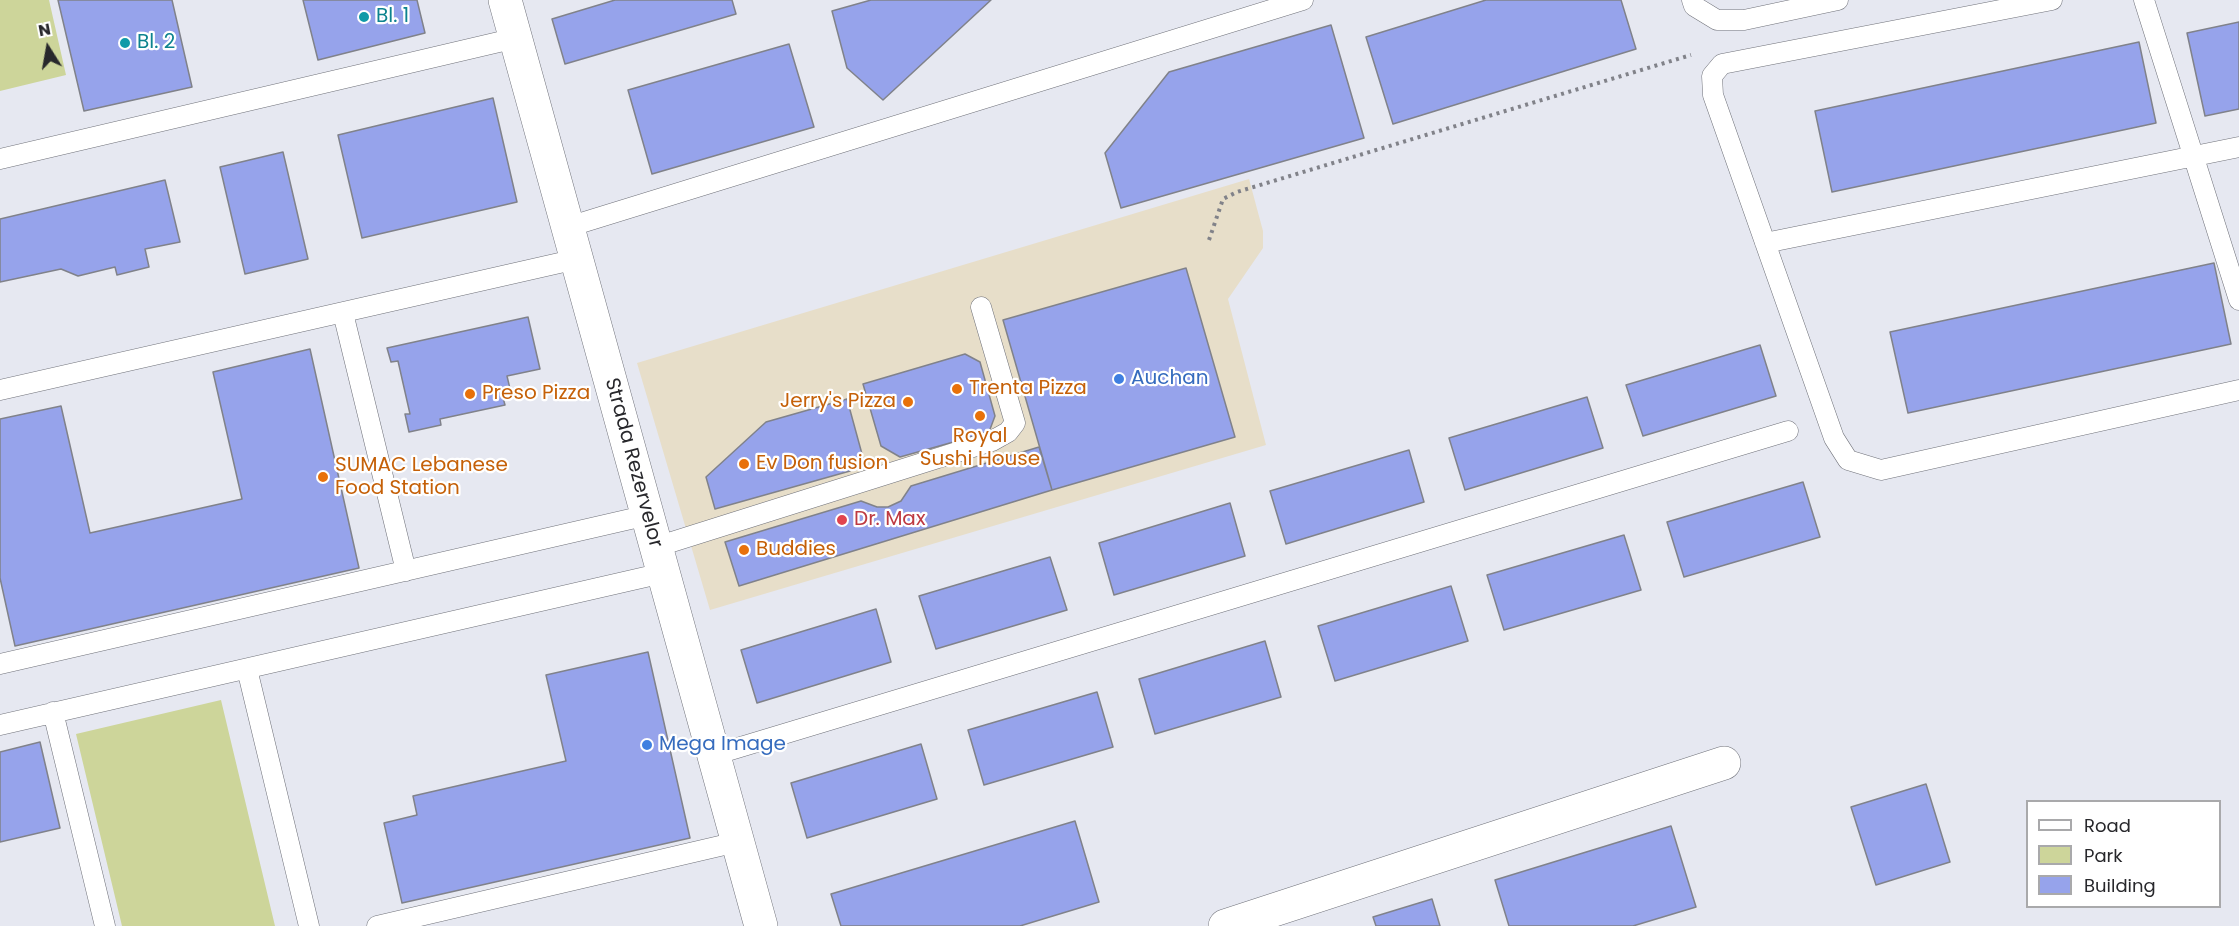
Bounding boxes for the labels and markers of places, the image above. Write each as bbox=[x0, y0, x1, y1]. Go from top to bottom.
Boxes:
place label: Bl. 1 bbox=[376, 5, 409, 29]
marker: Bl. 1 bbox=[357, 10, 371, 24]
place label: Bl. 2 bbox=[137, 31, 175, 55]
marker: Bl. 2 bbox=[118, 36, 132, 50]
place label: Auchan bbox=[1131, 367, 1209, 391]
marker: Auchan bbox=[1112, 372, 1126, 386]
place label: Trenta Pizza bbox=[969, 377, 1087, 401]
place label: Preso Pizza bbox=[482, 382, 590, 406]
marker: Trenta Pizza bbox=[950, 382, 964, 396]
marker: Preso Pizza bbox=[463, 387, 477, 401]
place label: Jerry's Pizza bbox=[780, 390, 896, 414]
marker: Jerry's Pizza bbox=[901, 395, 915, 409]
marker: Royal Sushi House bbox=[973, 409, 987, 423]
place label: Royal Sushi House bbox=[920, 425, 1040, 472]
place label: Ev Don fusion bbox=[756, 452, 888, 476]
place label: SUMAC Lebanese Food Station bbox=[335, 454, 508, 501]
marker: Ev Don fusion bbox=[737, 457, 751, 471]
marker: SUMAC Lebanese Food Station bbox=[316, 470, 330, 484]
place label: Dr. Max bbox=[854, 508, 925, 532]
marker: Dr. Max bbox=[835, 513, 849, 527]
place label: Buddies bbox=[756, 538, 836, 562]
marker: Buddies bbox=[737, 543, 751, 557]
place label: Mega Image bbox=[659, 733, 786, 757]
marker: Mega Image bbox=[640, 738, 654, 752]

